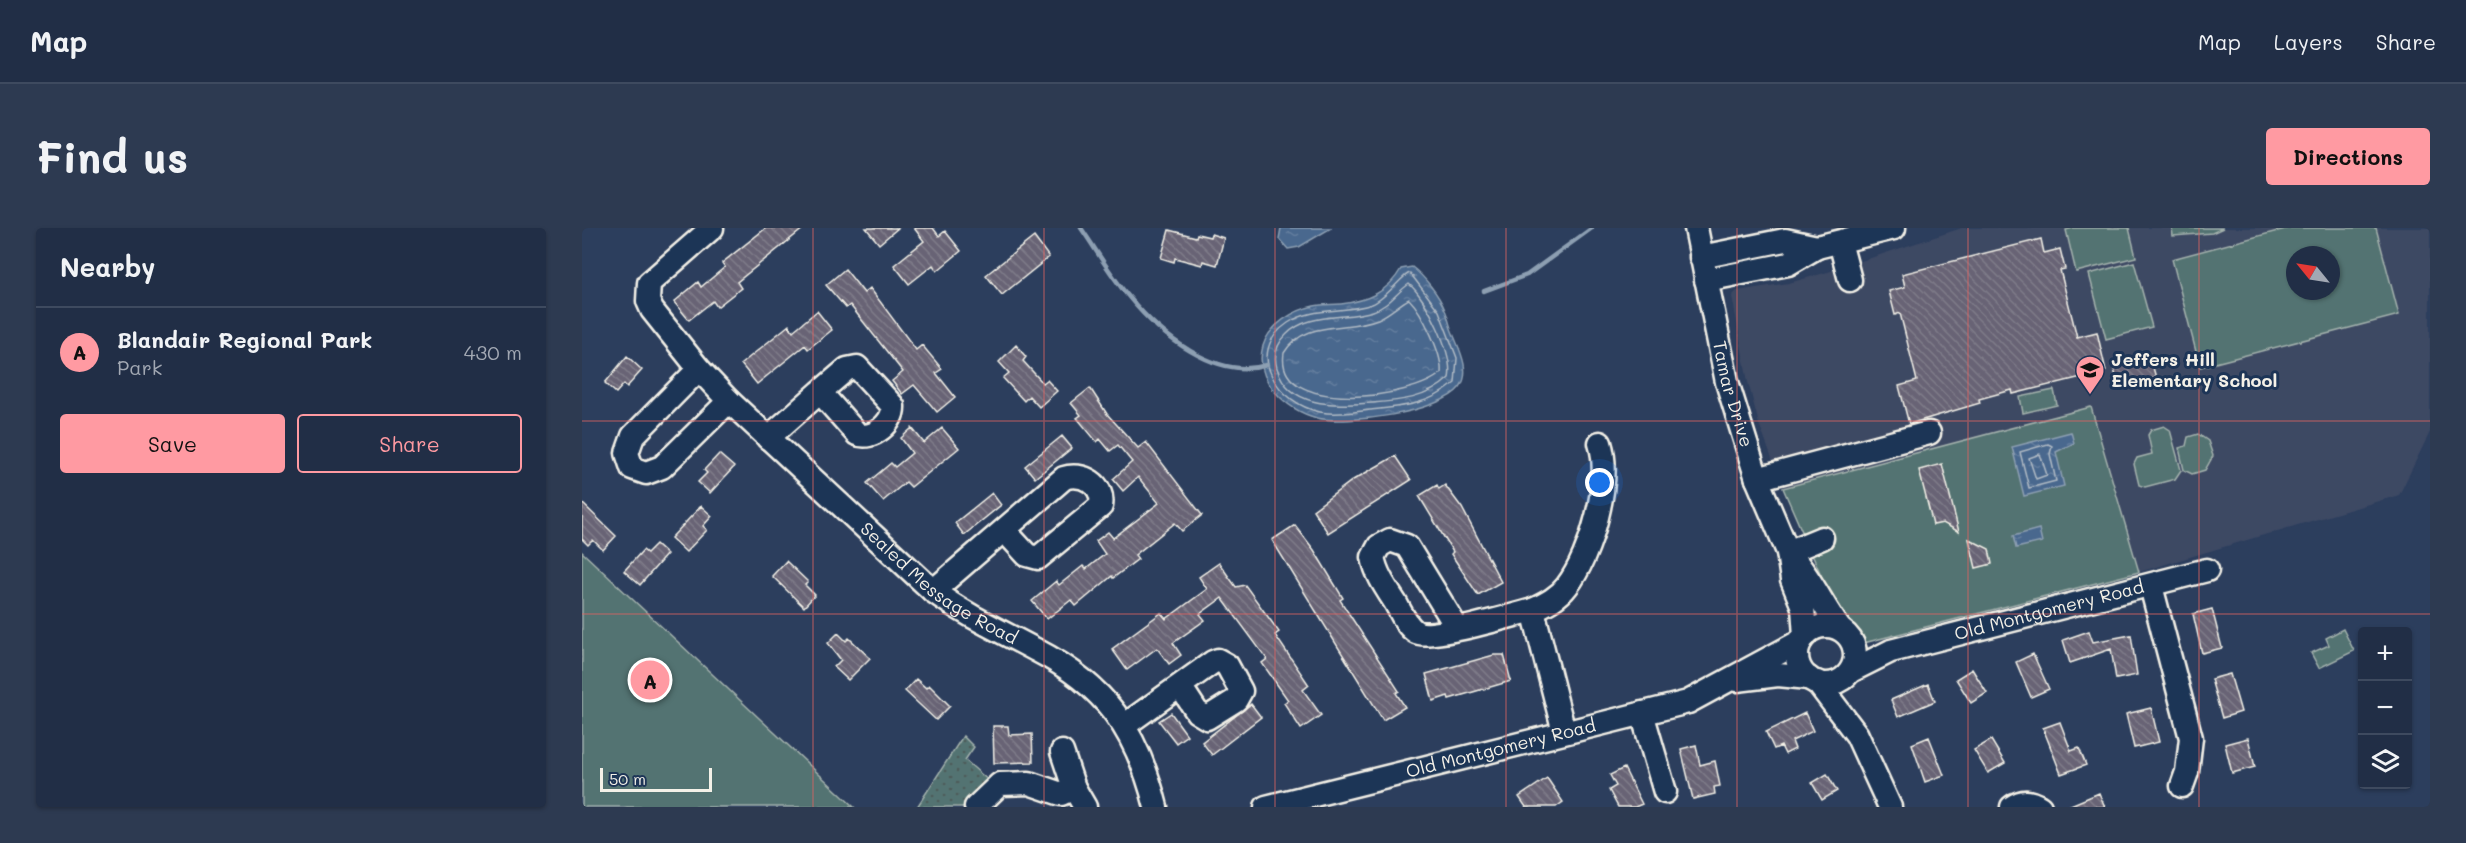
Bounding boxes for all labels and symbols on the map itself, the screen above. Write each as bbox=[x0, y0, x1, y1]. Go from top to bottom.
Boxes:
north arrow bbox=[2286, 246, 2340, 300]
street label: Tamar Drive bbox=[1708, 339, 1759, 450]
place label: Jeffers Hill Elementary School bbox=[2111, 347, 2277, 392]
school or university icon: Jeffers Hill Elementary School bbox=[2074, 354, 2106, 396]
your location bbox=[1585, 468, 1614, 497]
street label: Sealed Message Road bbox=[856, 516, 1022, 649]
street label: Old Montgomery Road bbox=[1952, 574, 2146, 645]
pin: A bbox=[630, 658, 670, 702]
street label: Old Montgomery Road bbox=[1403, 712, 1598, 783]
scale bar bbox=[600, 765, 712, 792]

